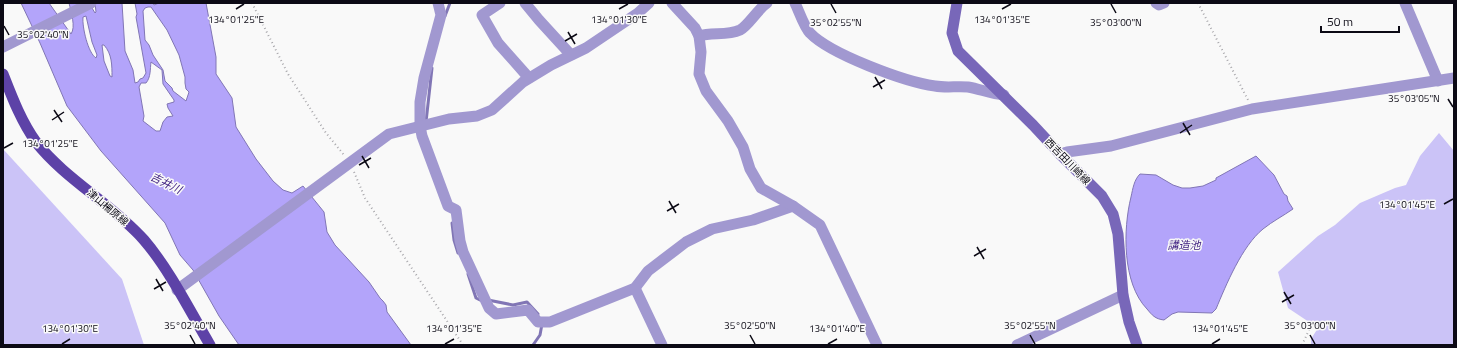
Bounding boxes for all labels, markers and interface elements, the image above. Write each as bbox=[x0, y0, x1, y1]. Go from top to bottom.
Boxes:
scale bar bbox=[1321, 8, 1399, 34]
text: 134°01'25"E bbox=[208, 12, 265, 27]
text: 134°01'30"E bbox=[591, 12, 648, 27]
text: 134°01'35"E bbox=[974, 12, 1031, 27]
text: 50 m bbox=[1327, 12, 1353, 31]
text: 35°02'55"N bbox=[810, 15, 862, 30]
text: 35°03'00"N bbox=[1090, 15, 1142, 30]
text: 35°02'40"N bbox=[17, 27, 69, 42]
text: 35°03'05"N bbox=[1388, 91, 1440, 106]
street label: 西吉田川崎線 bbox=[1041, 135, 1094, 188]
text: 134°01'25"E bbox=[22, 136, 79, 151]
water label: 吉井川 bbox=[148, 169, 185, 198]
street label: 津山柵原線 bbox=[84, 186, 132, 229]
text: 134°01'45"E bbox=[1379, 197, 1436, 212]
water label: 講造池 bbox=[1168, 237, 1201, 253]
text: 35°02'40"N bbox=[164, 318, 216, 333]
text: 35°02'50"N bbox=[724, 318, 776, 333]
text: 35°02'55"N bbox=[1004, 318, 1056, 333]
text: 35°03'00"N bbox=[1284, 318, 1336, 333]
text: 134°01'30"E bbox=[42, 321, 99, 336]
text: 134°01'35"E bbox=[426, 321, 483, 336]
text: 134°01'40"E bbox=[809, 321, 866, 336]
text: 134°01'45"E bbox=[1192, 321, 1249, 336]

